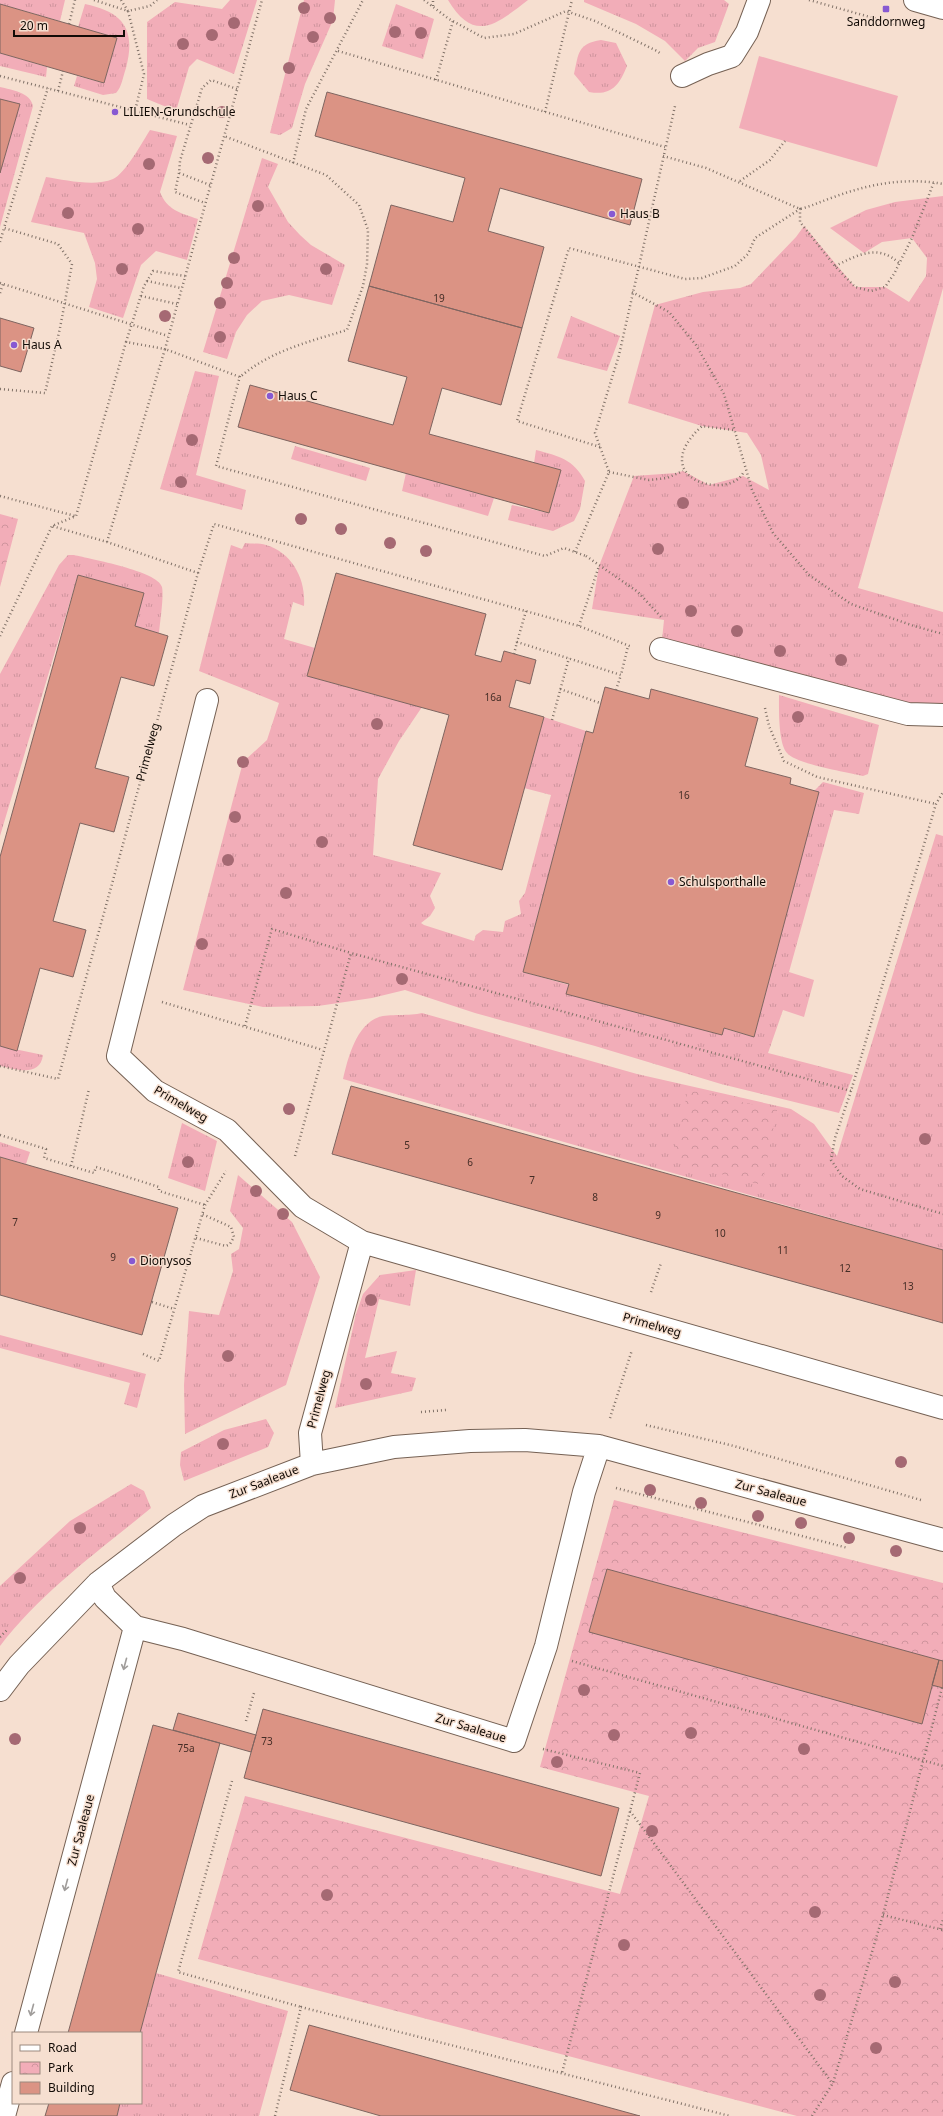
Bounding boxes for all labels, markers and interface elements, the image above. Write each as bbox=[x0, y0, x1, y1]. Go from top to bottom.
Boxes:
marker: Sanddornweg bbox=[881, 4, 891, 14]
scale bar bbox=[14, 12, 124, 38]
place label: Sanddornweg bbox=[847, 13, 925, 30]
text: 20 m bbox=[20, 17, 48, 34]
place label: LILIEN-Grundschule bbox=[123, 103, 236, 120]
marker: LILIEN-Grundschule bbox=[110, 107, 120, 117]
place label: Haus B bbox=[620, 205, 660, 222]
marker: Haus B bbox=[607, 209, 617, 219]
house number: 19 bbox=[433, 291, 445, 305]
place label: Haus A bbox=[22, 336, 62, 353]
marker: Haus A bbox=[9, 340, 19, 350]
place label: Haus C bbox=[278, 387, 318, 404]
marker: Haus C bbox=[265, 391, 275, 401]
house number: 16a bbox=[484, 690, 502, 704]
street label: Primelweg bbox=[132, 721, 163, 783]
house number: 16 bbox=[678, 788, 690, 802]
place label: Schulsporthalle bbox=[679, 873, 766, 890]
marker: Schulsporthalle bbox=[666, 877, 676, 887]
street label: Primelweg bbox=[151, 1081, 211, 1126]
house number: 5 bbox=[404, 1138, 410, 1152]
house number: 6 bbox=[467, 1155, 473, 1169]
house number: 7 bbox=[529, 1173, 535, 1187]
house number: 8 bbox=[592, 1190, 598, 1204]
house number: 9 bbox=[655, 1208, 661, 1222]
house number: 7 bbox=[12, 1215, 18, 1229]
house number: 10 bbox=[714, 1226, 726, 1240]
house number: 11 bbox=[777, 1243, 789, 1257]
house number: 9 bbox=[110, 1250, 116, 1264]
place label: Dionysos bbox=[140, 1252, 192, 1269]
marker: Dionysos bbox=[127, 1256, 137, 1266]
house number: 12 bbox=[839, 1261, 851, 1275]
house number: 13 bbox=[902, 1279, 914, 1293]
street label: Primelweg bbox=[621, 1308, 683, 1341]
street label: Primelweg bbox=[303, 1368, 334, 1430]
street label: Zur Saaleaue bbox=[227, 1460, 301, 1503]
street label: Zur Saaleaue bbox=[734, 1475, 809, 1510]
one-way arrow bbox=[121, 1658, 128, 1671]
street label: Zur Saaleaue bbox=[434, 1709, 509, 1746]
house number: 73 bbox=[261, 1734, 273, 1748]
house number: 75a bbox=[177, 1741, 195, 1755]
street label: Zur Saaleaue bbox=[63, 1792, 98, 1867]
one-way arrow bbox=[62, 1878, 69, 1891]
one-way arrow bbox=[28, 2003, 36, 2016]
legend bbox=[12, 2032, 142, 2104]
text: Road bbox=[48, 2039, 77, 2056]
text: Park bbox=[48, 2059, 74, 2076]
text: Building bbox=[48, 2079, 95, 2096]

